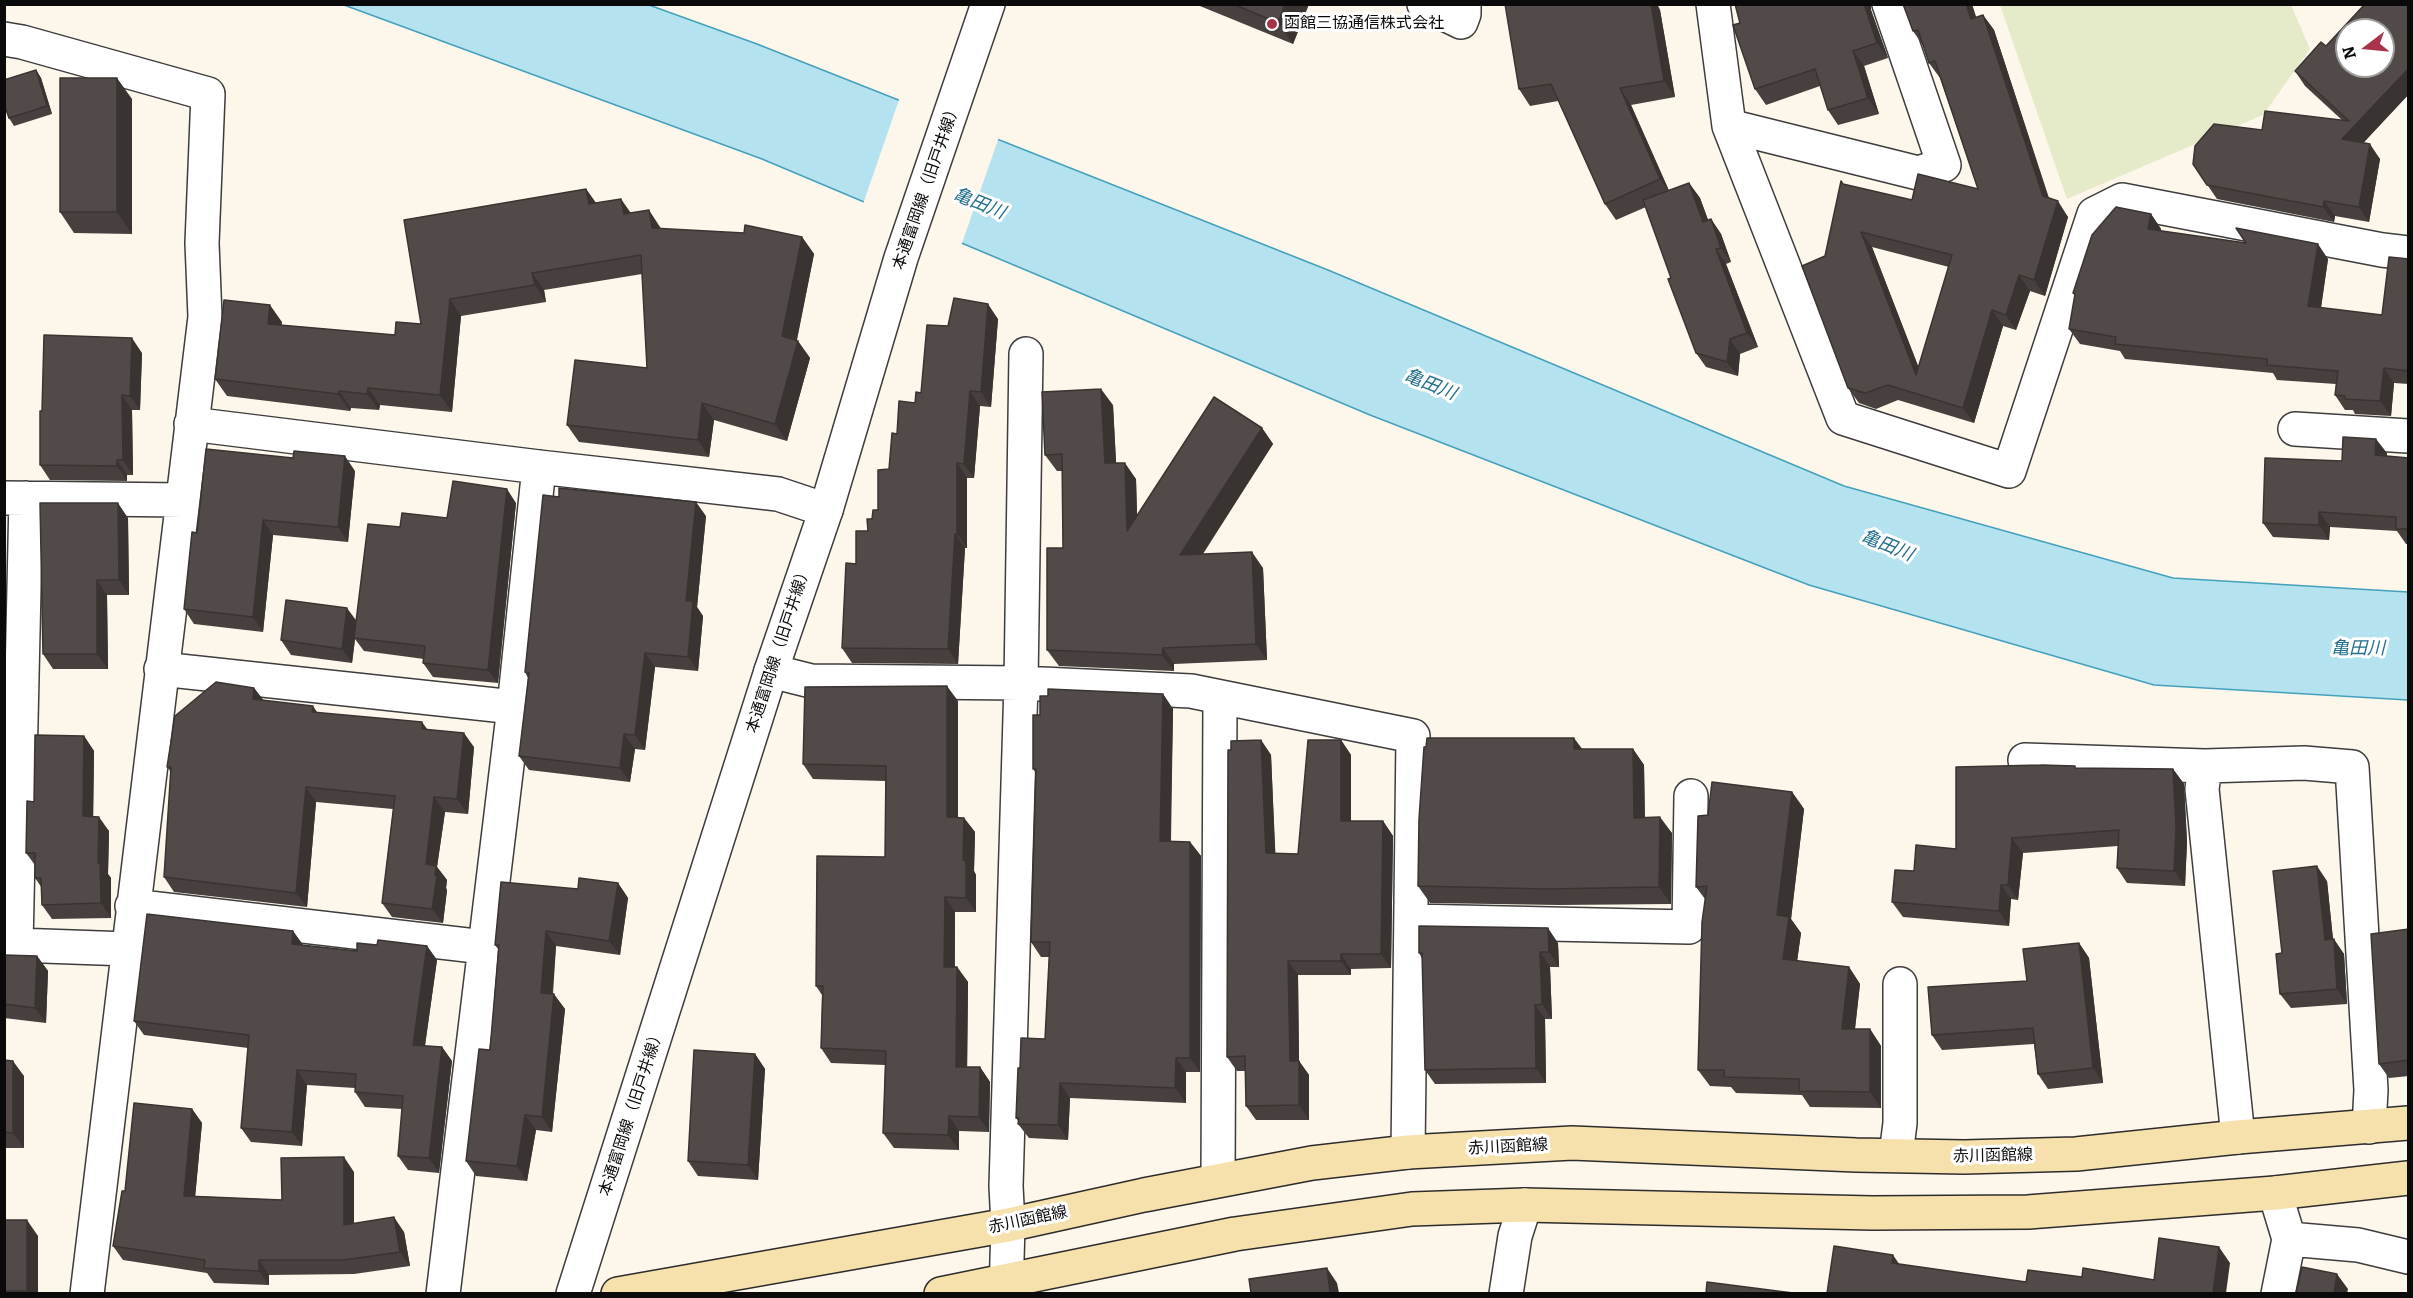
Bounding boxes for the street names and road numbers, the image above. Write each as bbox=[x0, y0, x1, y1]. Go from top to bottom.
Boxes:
street label: 本通富岡線（旧戸井線） bbox=[889, 100, 965, 272]
street label: 本通富岡線（旧戸井線） bbox=[743, 562, 815, 736]
street label: 本通富岡線（旧戸井線） bbox=[596, 1025, 668, 1199]
street label: 赤川函館線 bbox=[1468, 1135, 1548, 1159]
street label: 赤川函館線 bbox=[1953, 1146, 2033, 1166]
street label: 赤川函館線 bbox=[987, 1202, 1069, 1238]

